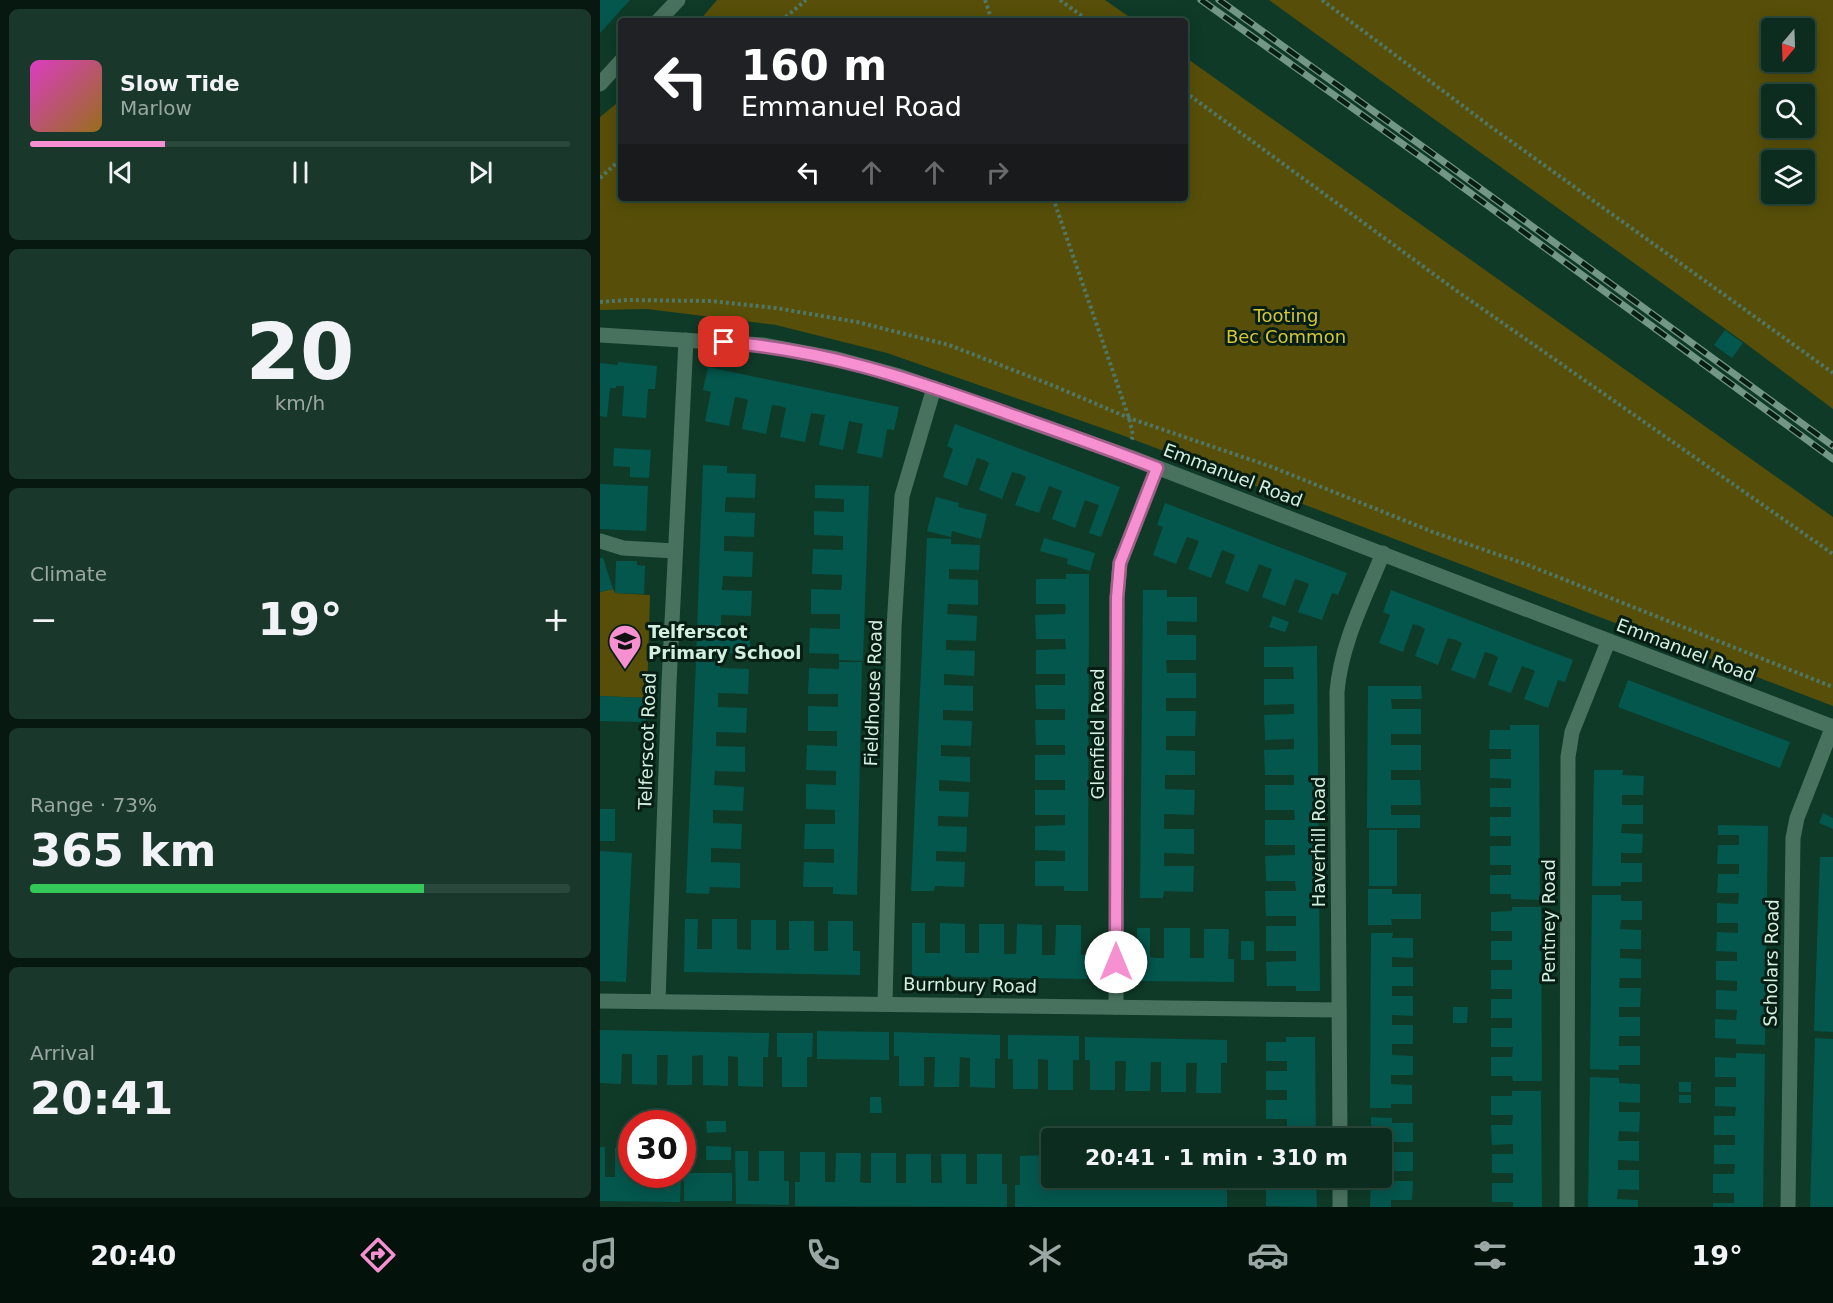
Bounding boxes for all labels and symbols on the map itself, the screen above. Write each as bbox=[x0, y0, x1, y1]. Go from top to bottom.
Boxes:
north arrow bbox=[1761, 18, 1815, 72]
park label: Tooting Bec Common bbox=[1226, 305, 1346, 347]
pin bbox=[698, 316, 749, 367]
street label: Emmanuel Road bbox=[1160, 439, 1306, 511]
street label: Emmanuel Road bbox=[1613, 614, 1759, 686]
street label: Fieldhouse Road bbox=[860, 619, 886, 767]
place label: Telferscot Primary School bbox=[648, 621, 801, 663]
school or university icon: Telferscot Primary School bbox=[607, 623, 643, 670]
street label: Glenfield Road bbox=[1087, 668, 1108, 800]
street label: Telferscot Road bbox=[634, 672, 660, 811]
street label: Haverhill Road bbox=[1308, 777, 1329, 907]
street label: Pentney Road bbox=[1538, 859, 1559, 983]
street label: Scholars Road bbox=[1759, 899, 1783, 1027]
position arrow bbox=[1084, 930, 1148, 994]
street label: Burnbury Road bbox=[903, 973, 1037, 997]
speed limit sign: 30 bbox=[618, 1110, 696, 1188]

